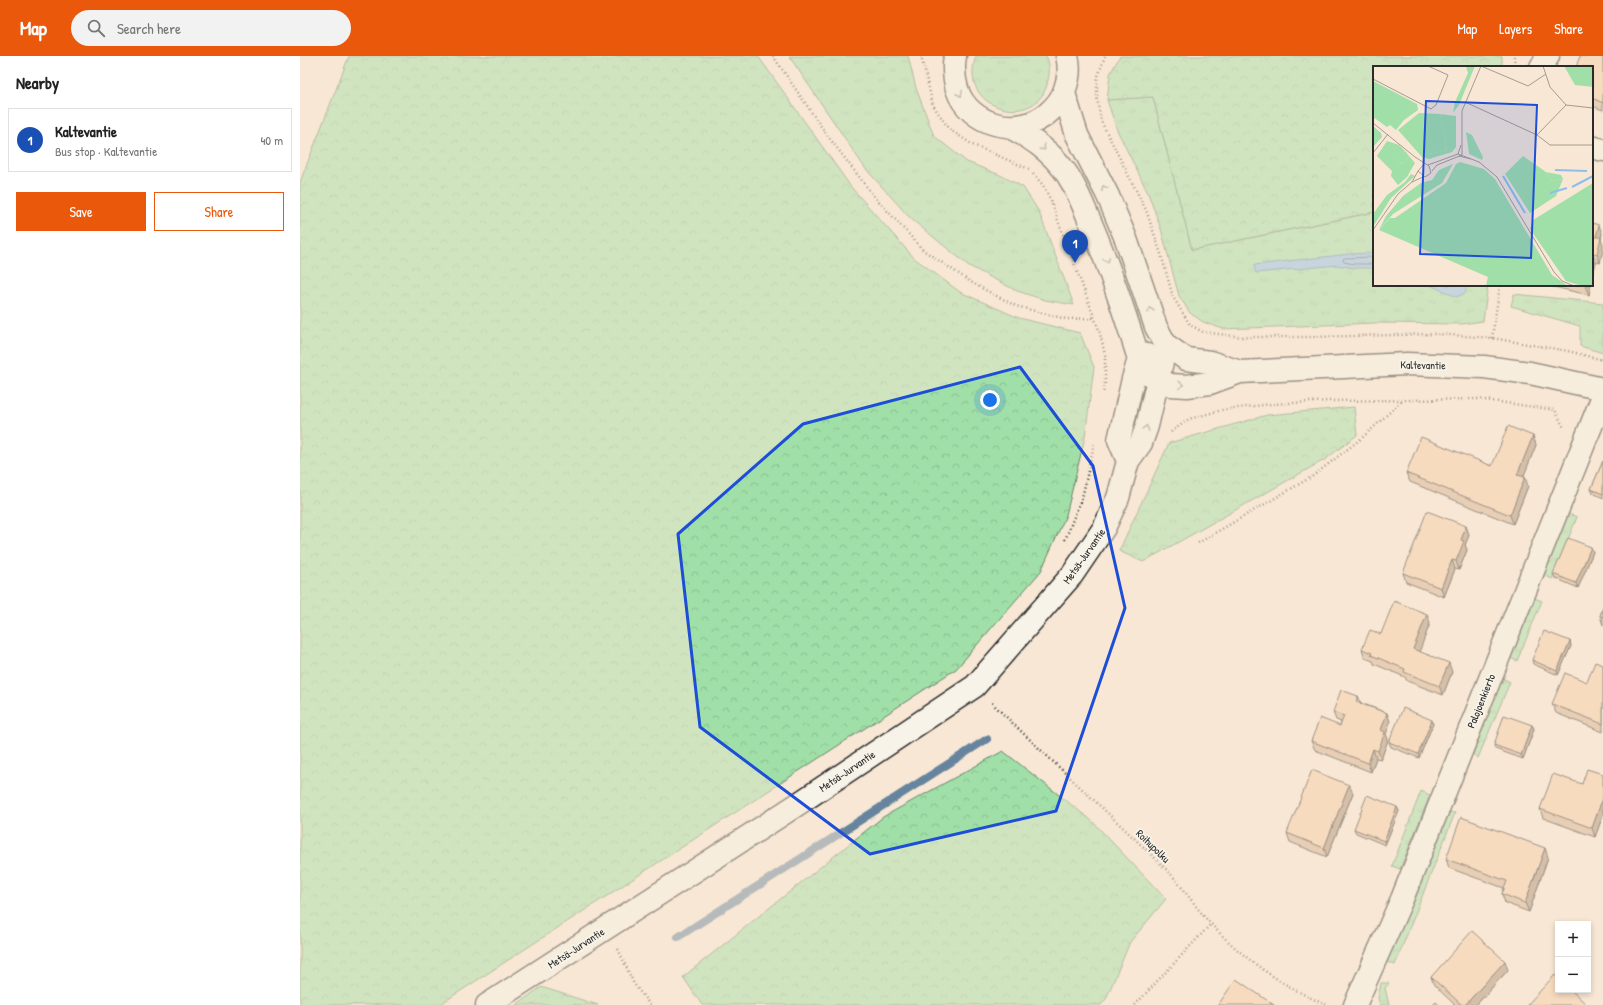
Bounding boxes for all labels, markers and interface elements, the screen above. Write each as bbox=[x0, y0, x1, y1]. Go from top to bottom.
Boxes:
search box bbox=[71, 10, 351, 46]
text: Map bbox=[20, 15, 47, 41]
icon: search bbox=[85, 17, 107, 39]
text: Search here bbox=[117, 18, 181, 39]
text: Map bbox=[1457, 19, 1477, 38]
text: Layers bbox=[1499, 19, 1532, 38]
text: Share bbox=[1554, 19, 1583, 38]
inset map bbox=[1373, 66, 1593, 286]
text: Nearby bbox=[16, 71, 59, 94]
one-way arrow bbox=[955, 90, 963, 97]
text: Kaltevantie bbox=[55, 121, 117, 142]
text: 1 bbox=[28, 131, 32, 149]
text: 40 m bbox=[260, 131, 283, 149]
text: Bus stop · Kaltevantie bbox=[55, 142, 157, 160]
one-way arrow bbox=[1038, 143, 1046, 151]
one-way arrow bbox=[1101, 185, 1109, 193]
button: Save bbox=[16, 192, 146, 231]
button: Share bbox=[154, 192, 284, 231]
pin: 1 bbox=[1062, 230, 1088, 263]
one-way arrow bbox=[1102, 256, 1110, 263]
one-way arrow bbox=[1146, 306, 1155, 313]
street label: Kaltevantie bbox=[1400, 358, 1446, 372]
one-way arrow bbox=[1178, 381, 1184, 390]
your location bbox=[980, 390, 1000, 410]
one-way arrow bbox=[1142, 424, 1150, 431]
street label: Metsä-Jurvantie bbox=[1060, 525, 1109, 587]
street label: Palojoenkierto bbox=[1464, 671, 1498, 730]
street label: Metsä-Jurvantie bbox=[816, 747, 878, 795]
street label: Roihupolku bbox=[1133, 826, 1173, 866]
map controls bbox=[1555, 921, 1591, 993]
button: + bbox=[1555, 921, 1591, 957]
street label: Metsä-Jurvantie bbox=[545, 924, 607, 971]
button: − bbox=[1555, 957, 1591, 993]

